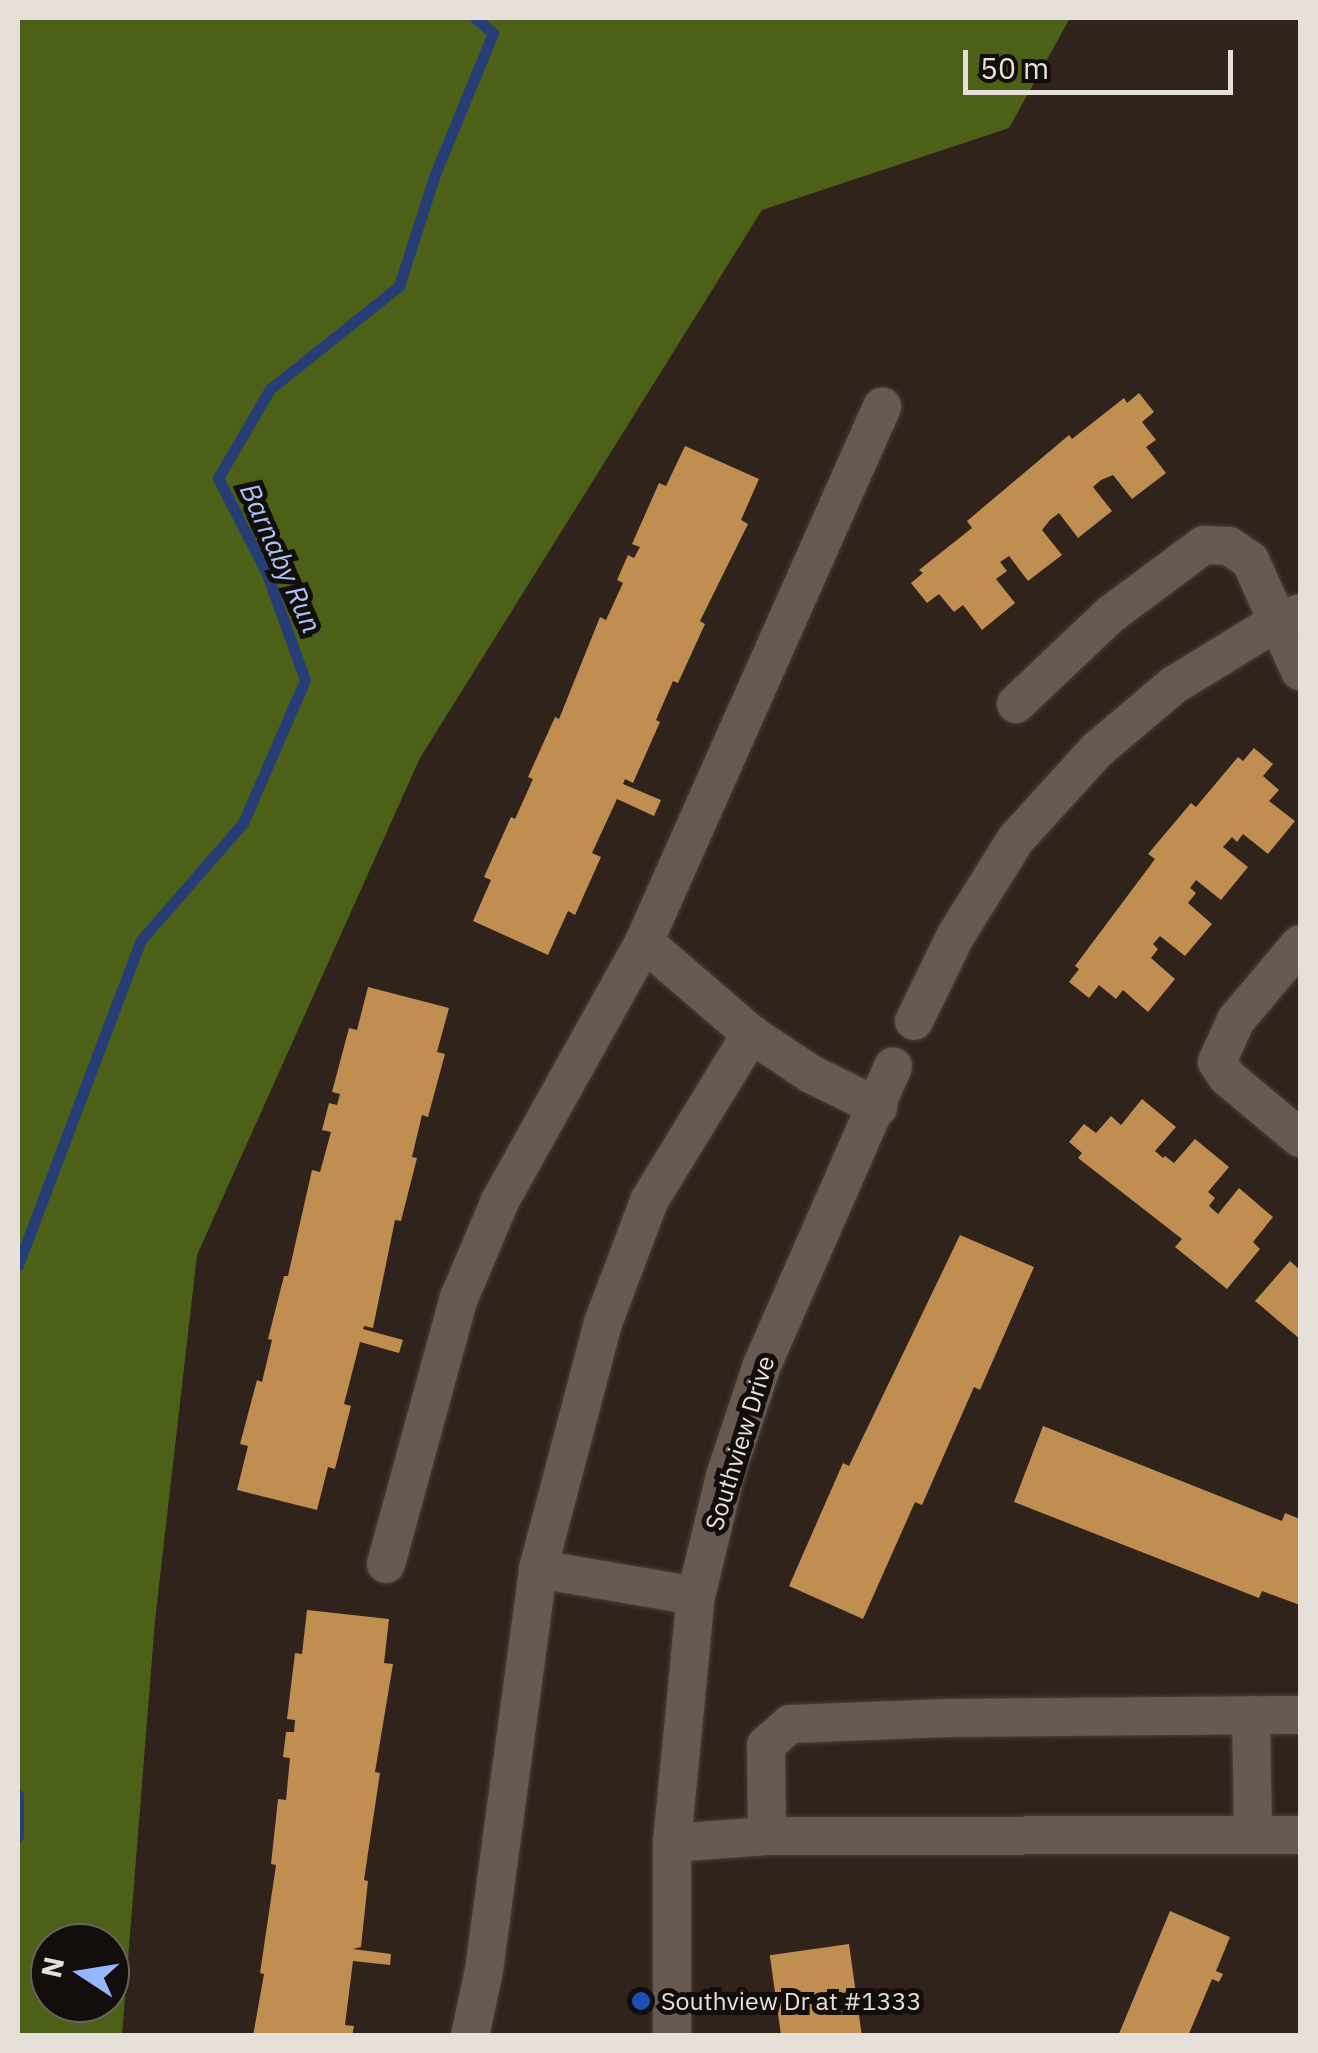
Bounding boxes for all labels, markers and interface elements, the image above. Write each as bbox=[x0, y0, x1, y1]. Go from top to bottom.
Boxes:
scale bar bbox=[968, 30, 1238, 92]
text: 50 m bbox=[980, 48, 1049, 87]
water label: Barnaby Run bbox=[233, 478, 329, 638]
street label: Southview Drive bbox=[699, 1352, 781, 1534]
north arrow bbox=[30, 1923, 130, 2023]
text: N bbox=[32, 1953, 72, 1981]
place label: Southview Dr at #1333 bbox=[661, 1986, 921, 2016]
marker: Southview Dr at #1333 bbox=[630, 1990, 652, 2012]

